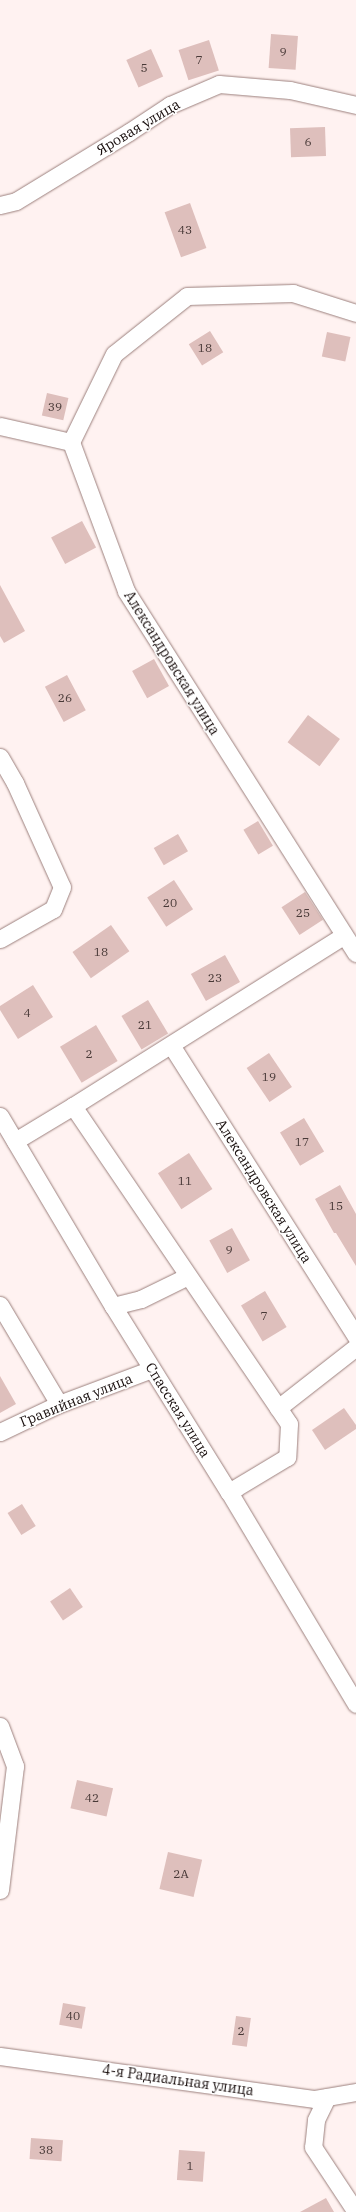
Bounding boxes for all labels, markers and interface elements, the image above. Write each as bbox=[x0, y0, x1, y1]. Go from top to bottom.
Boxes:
house number: 9 bbox=[279, 45, 287, 59]
house number: 7 bbox=[195, 53, 203, 67]
house number: 5 bbox=[140, 61, 148, 75]
street label: Яровая улица bbox=[93, 96, 183, 158]
house number: 6 bbox=[304, 135, 312, 149]
house number: 43 bbox=[178, 223, 192, 237]
house number: 18 bbox=[198, 341, 212, 355]
house number: 39 bbox=[48, 400, 62, 414]
street label: Александровская улица bbox=[121, 588, 223, 738]
house number: 26 bbox=[58, 691, 72, 705]
house number: 20 bbox=[163, 896, 177, 910]
house number: 25 bbox=[296, 906, 310, 920]
house number: 18 bbox=[94, 945, 108, 959]
house number: 23 bbox=[208, 971, 222, 985]
house number: 4 bbox=[23, 1006, 31, 1020]
house number: 21 bbox=[138, 1018, 152, 1032]
house number: 2 bbox=[85, 1047, 93, 1061]
house number: 19 bbox=[262, 1070, 276, 1084]
street label: Александровская улица bbox=[213, 1116, 315, 1266]
house number: 17 bbox=[295, 1135, 309, 1149]
house number: 11 bbox=[178, 1174, 192, 1188]
house number: 15 bbox=[329, 1199, 343, 1213]
house number: 9 bbox=[225, 1243, 233, 1257]
house number: 7 bbox=[260, 1309, 268, 1323]
street label: Спасская улица bbox=[142, 1359, 214, 1461]
street label: Гравийная улица bbox=[17, 1370, 135, 1430]
house number: 42 bbox=[85, 1791, 99, 1805]
house number: 2А bbox=[173, 1867, 189, 1881]
house number: 40 bbox=[66, 2009, 80, 2023]
house number: 2 bbox=[237, 2024, 245, 2038]
street label: 4-я Радиальная улица bbox=[101, 2061, 255, 2099]
house number: 38 bbox=[39, 2143, 53, 2157]
house number: 1 bbox=[186, 2159, 194, 2173]

